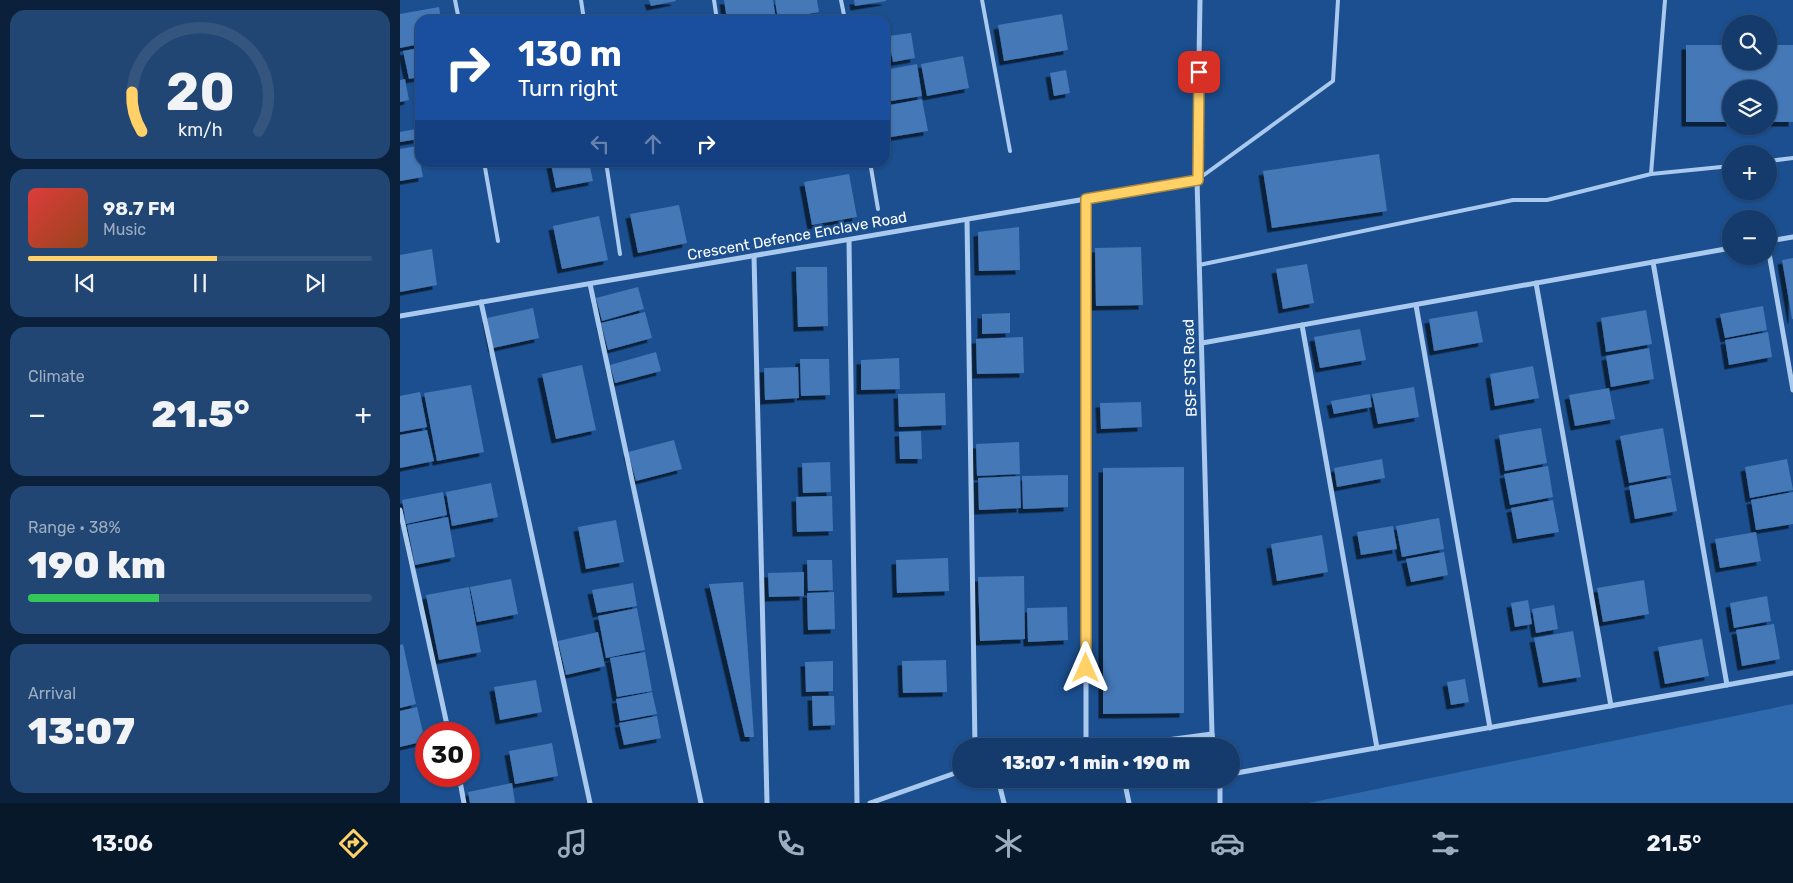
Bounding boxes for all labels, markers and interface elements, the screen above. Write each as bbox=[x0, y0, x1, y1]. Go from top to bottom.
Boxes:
map controls bbox=[1722, 15, 1777, 265]
button: search bbox=[1722, 15, 1777, 70]
text: 130 m bbox=[518, 33, 622, 75]
icon: right bbox=[435, 35, 500, 100]
pin bbox=[1178, 51, 1220, 93]
icon: arrive bbox=[1185, 58, 1213, 86]
text: 20 bbox=[165, 61, 235, 123]
text: Turn right bbox=[518, 75, 618, 102]
button: layers bbox=[1722, 80, 1777, 135]
text: km/h bbox=[178, 119, 222, 140]
icon: left bbox=[586, 130, 614, 158]
icon: ahead bbox=[639, 130, 667, 158]
icon: right bbox=[692, 130, 720, 158]
button: + bbox=[1722, 145, 1777, 200]
text: 98.7 FM bbox=[103, 197, 175, 220]
street label: Crescent Defence Enclave Road bbox=[686, 208, 908, 264]
button: − bbox=[1722, 210, 1777, 265]
text: Music bbox=[103, 220, 146, 239]
icon: previous bbox=[71, 269, 99, 297]
icon: pause bbox=[186, 269, 214, 297]
icon: next bbox=[301, 269, 329, 297]
street label: BSF STS Road bbox=[1179, 319, 1201, 417]
text: Climate bbox=[28, 367, 85, 386]
text: 21.5° bbox=[151, 391, 250, 437]
text: − bbox=[28, 398, 46, 431]
text: + bbox=[355, 398, 372, 431]
text: Range · 38% bbox=[28, 518, 121, 537]
text: 190 km bbox=[28, 542, 166, 588]
position arrow bbox=[1059, 641, 1111, 693]
text: Arrival bbox=[28, 684, 76, 703]
text: 13:07 bbox=[28, 708, 135, 754]
speed limit sign: 30 bbox=[415, 722, 480, 787]
text: 13:07 · 1 min · 190 m bbox=[1002, 751, 1190, 774]
icon: directions bbox=[336, 826, 371, 861]
icon: music bbox=[555, 826, 590, 861]
icon: phone bbox=[773, 826, 808, 861]
icon: climate bbox=[991, 826, 1026, 861]
icon: car bbox=[1210, 826, 1245, 861]
icon: filters bbox=[1428, 826, 1463, 861]
text: 13:06 bbox=[92, 830, 153, 857]
text: 21.5° bbox=[1646, 830, 1701, 857]

